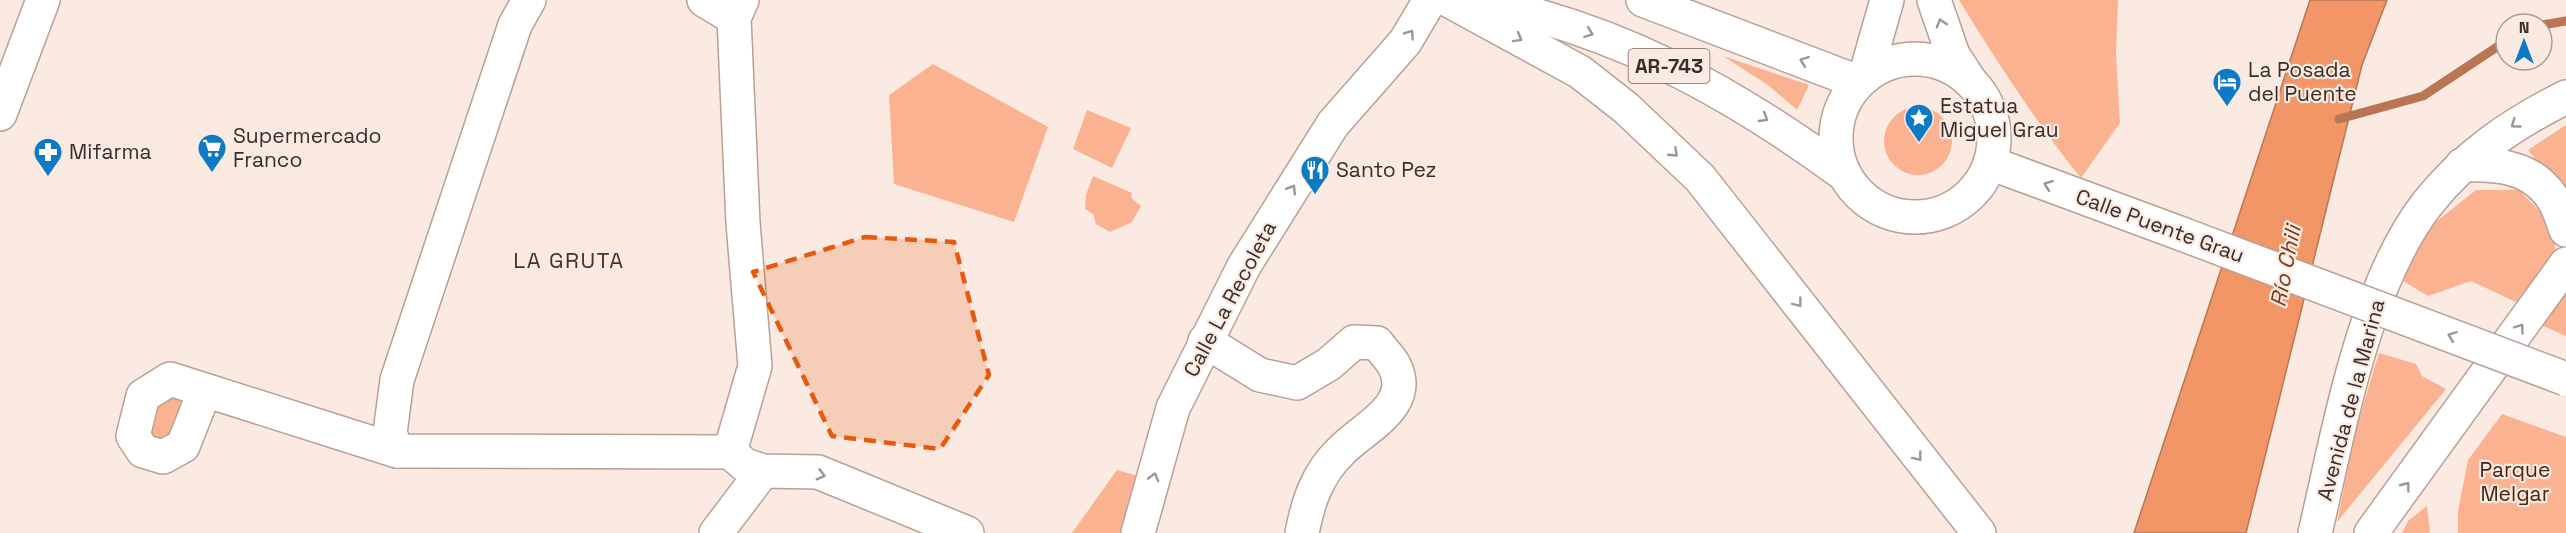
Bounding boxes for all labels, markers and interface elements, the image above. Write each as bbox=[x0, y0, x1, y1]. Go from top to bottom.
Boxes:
north arrow bbox=[2494, 12, 2554, 72]
text: N bbox=[2519, 17, 2529, 38]
one-way arrow bbox=[1936, 18, 1948, 29]
one-way arrow bbox=[1584, 25, 1594, 38]
one-way arrow bbox=[1403, 30, 1414, 41]
one-way arrow bbox=[1512, 31, 1522, 42]
road number: AR-743 bbox=[1628, 49, 1710, 83]
one-way arrow bbox=[1799, 56, 1809, 69]
place label: La Posada del Puente bbox=[2248, 56, 2357, 107]
hotel icon: La Posada del Puente bbox=[2211, 66, 2243, 108]
place label: Estatua Miguel Grau bbox=[1940, 92, 2059, 143]
place icon: Estatua Miguel Grau bbox=[1903, 102, 1935, 144]
one-way arrow bbox=[1758, 111, 1768, 123]
one-way arrow bbox=[2510, 117, 2521, 128]
place label: Supermercado Franco bbox=[233, 122, 381, 173]
supermarket icon: Supermercado Franco bbox=[196, 132, 228, 174]
pharmacy icon: Mifarma bbox=[32, 136, 64, 178]
place label: Mifarma bbox=[69, 138, 152, 165]
one-way arrow bbox=[1667, 146, 1677, 157]
restaurant icon: Santo Pez bbox=[1299, 154, 1331, 196]
place label: Santo Pez bbox=[1336, 156, 1436, 183]
one-way arrow bbox=[2044, 180, 2055, 192]
street label: Calle Puente Grau bbox=[2072, 183, 2248, 269]
one-way arrow bbox=[1285, 185, 1296, 196]
street label: Calle La Recoleta bbox=[1177, 216, 1282, 381]
water label: Río Chili bbox=[2263, 220, 2307, 309]
district label: LA GRUTA bbox=[513, 246, 625, 274]
one-way arrow bbox=[1791, 296, 1802, 307]
street label: Avenida de la Marina bbox=[2311, 296, 2390, 504]
one-way arrow bbox=[2513, 323, 2524, 334]
one-way arrow bbox=[2448, 331, 2459, 343]
one-way arrow bbox=[1911, 450, 1922, 461]
park label: Parque Melgar bbox=[2480, 456, 2550, 507]
one-way arrow bbox=[815, 467, 825, 480]
one-way arrow bbox=[1146, 472, 1159, 482]
one-way arrow bbox=[2398, 481, 2409, 492]

